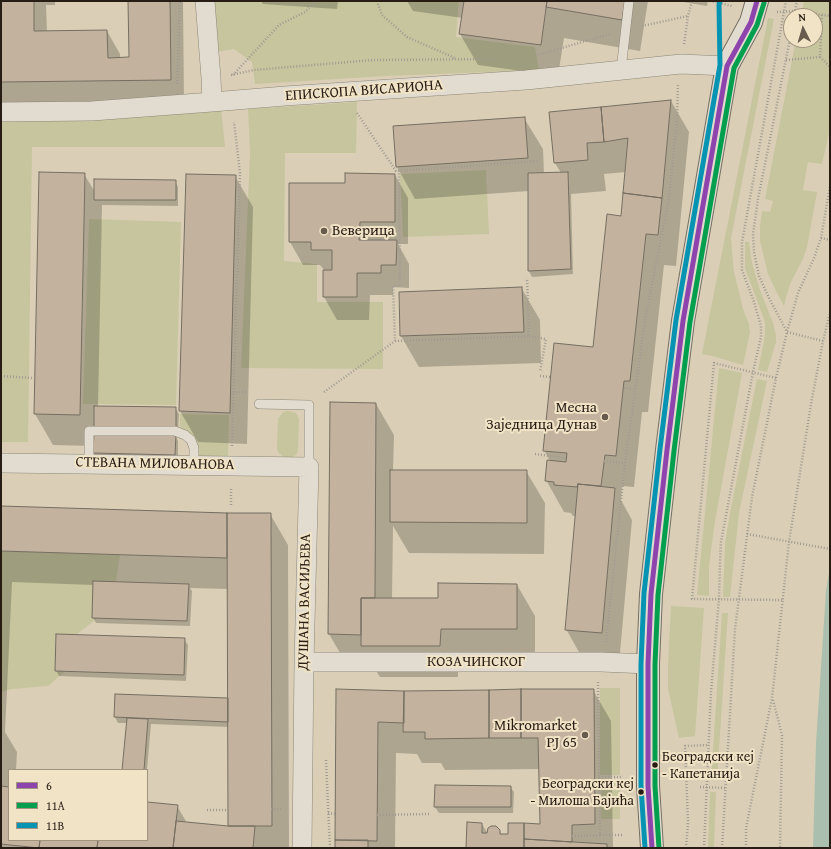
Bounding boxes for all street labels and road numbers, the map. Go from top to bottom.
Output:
street label: ЕПИСКОПА ВИСАРИОНА [285,77,443,105]
street label: СТЕВАНА МИЛОВАНОВА [75,454,235,474]
street label: ДУШАНА ВАСИЉЕВА [295,533,315,671]
street label: КОЗАЧИНСКОГ [427,653,525,671]

